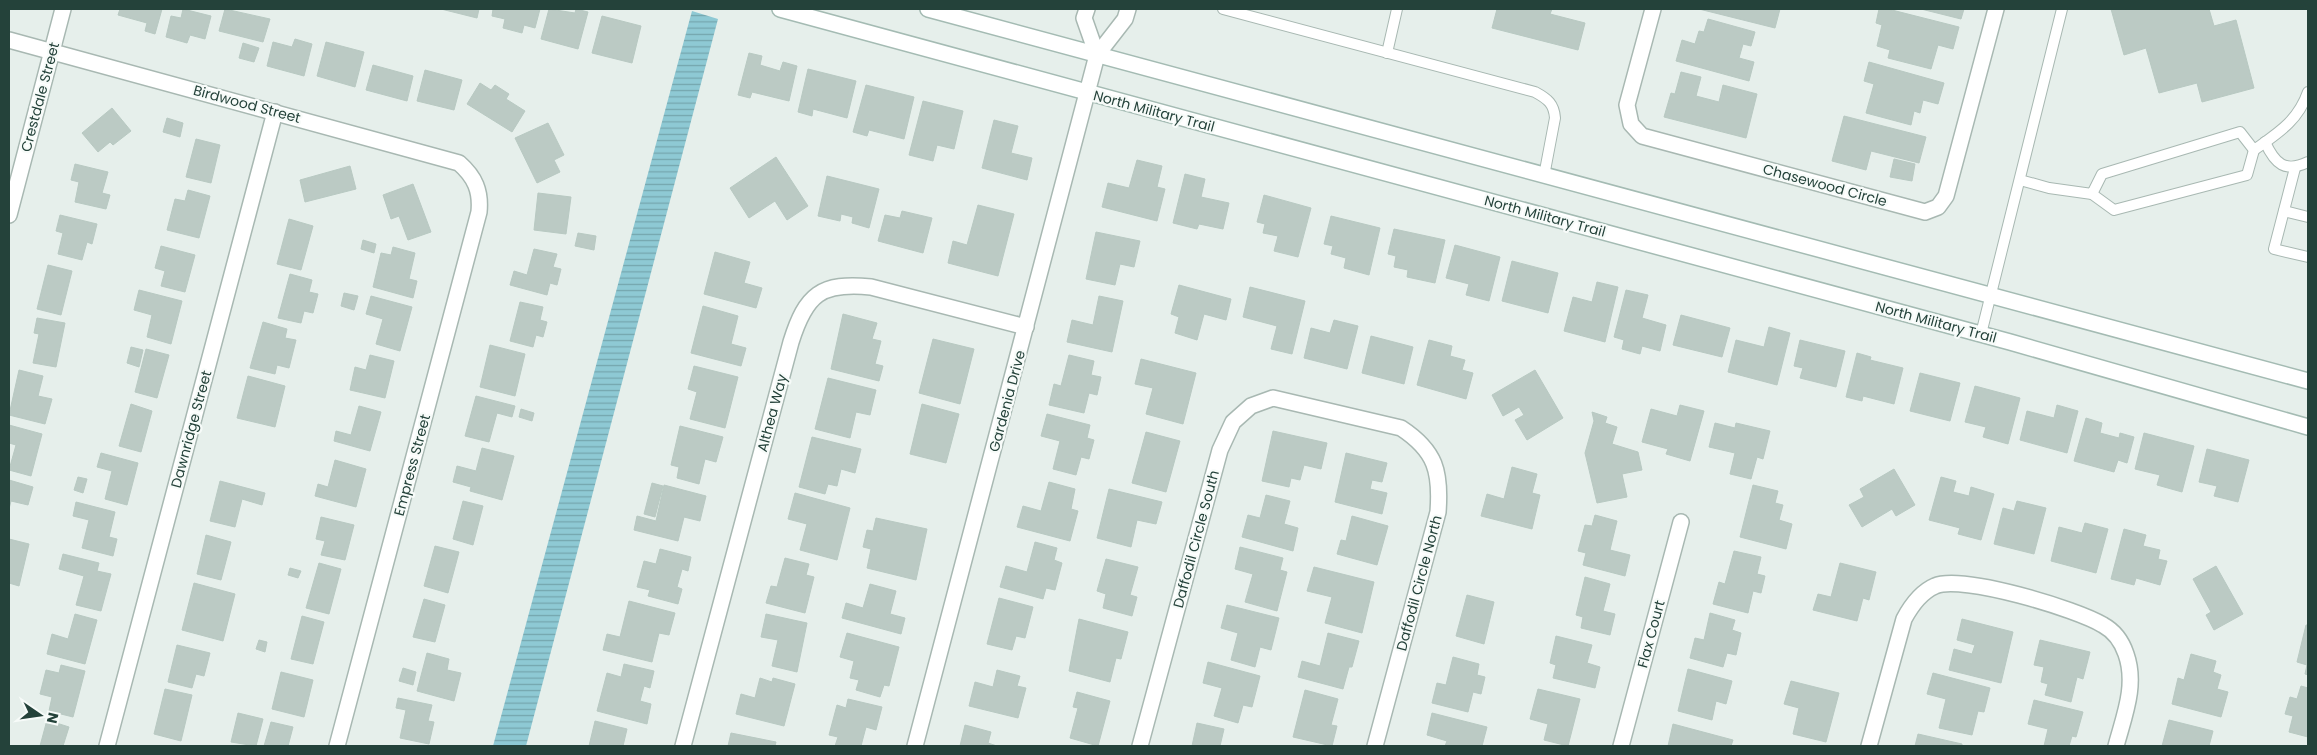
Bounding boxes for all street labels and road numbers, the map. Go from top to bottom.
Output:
street label: Crestdale Street [16,40,64,154]
street label: Birdwood Street [191,80,303,128]
street label: North Military Trail [1091,85,1217,137]
street label: Chasewood Circle [1761,159,1890,211]
street label: North Military Trail [1482,190,1608,242]
street label: North Military Trail [1873,296,1999,348]
street label: Gardenia Drive [984,348,1030,454]
street label: Dawnridge Street [166,368,216,490]
street label: Althea Way [752,372,792,454]
street label: Empress Street [389,412,435,518]
street label: Daffodil Circle South [1168,468,1224,610]
street label: Daffodil Circle North [1391,513,1447,653]
street label: Flax Court [1632,598,1670,670]

